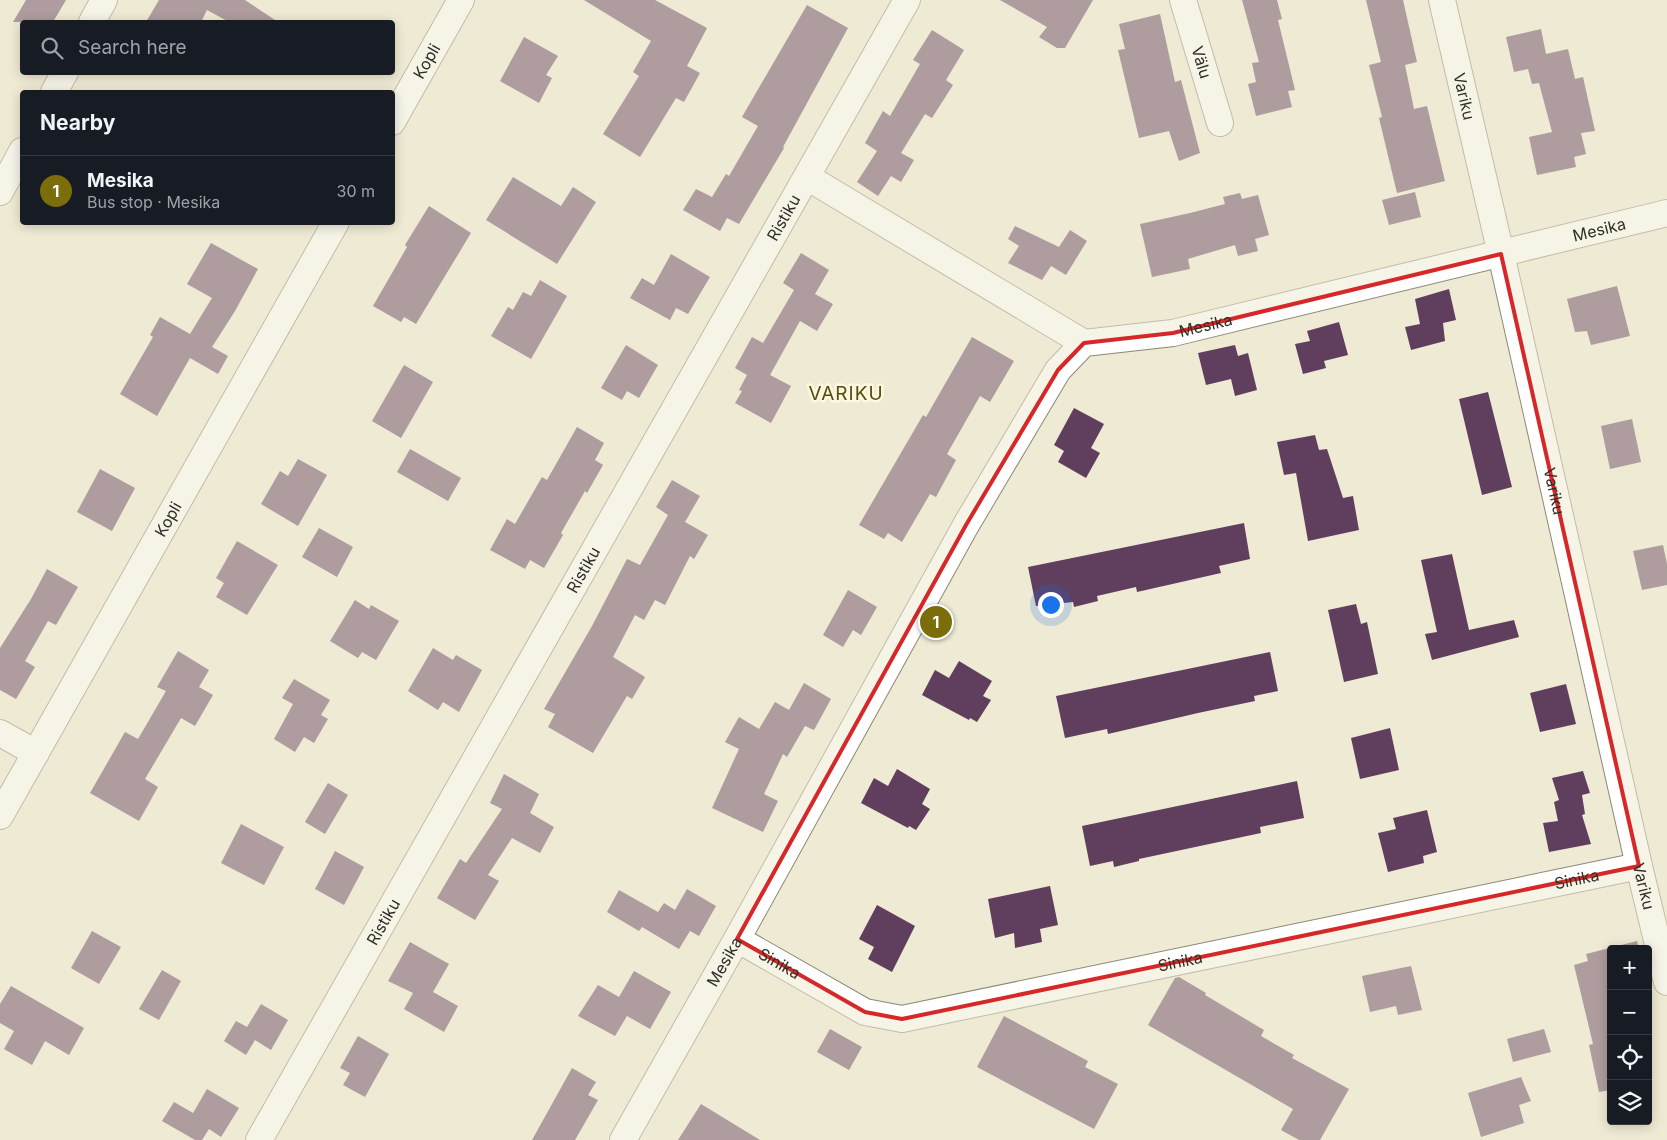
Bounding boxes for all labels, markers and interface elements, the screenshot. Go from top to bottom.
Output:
search box [20,20,395,75]
icon: search [38,34,66,62]
text: Search here [78,36,187,59]
street label: Kopli [409,40,444,82]
street label: Välu [1187,44,1216,81]
street label: Variku [1449,71,1480,122]
text: Nearby [40,110,115,135]
text: Mesika [87,169,154,192]
text: 1 [53,181,59,201]
text: 30 m [337,181,375,201]
street label: Ristiku [762,191,804,244]
text: Bus stop · Mesika [87,192,220,212]
street label: Mesika [1571,213,1628,246]
street label: Mesika [1177,309,1234,341]
district label: VARIKU [808,382,884,405]
street label: Variku [1540,466,1569,517]
street label: Kopli [150,498,186,540]
street label: Ristiku [562,543,604,596]
your location [1038,592,1064,618]
pin: 1 [920,603,952,641]
street label: Variku [1629,861,1659,912]
street label: Sinika [1552,865,1601,893]
street label: Ristiku [362,895,404,948]
street label: Mesika [702,933,746,990]
street label: Sinika [755,943,804,983]
map controls [1607,945,1652,1125]
button: + [1607,945,1652,990]
street label: Sinika [1156,947,1204,976]
button: − [1607,990,1652,1035]
button: locate [1607,1035,1652,1080]
button: layers [1607,1080,1652,1125]

